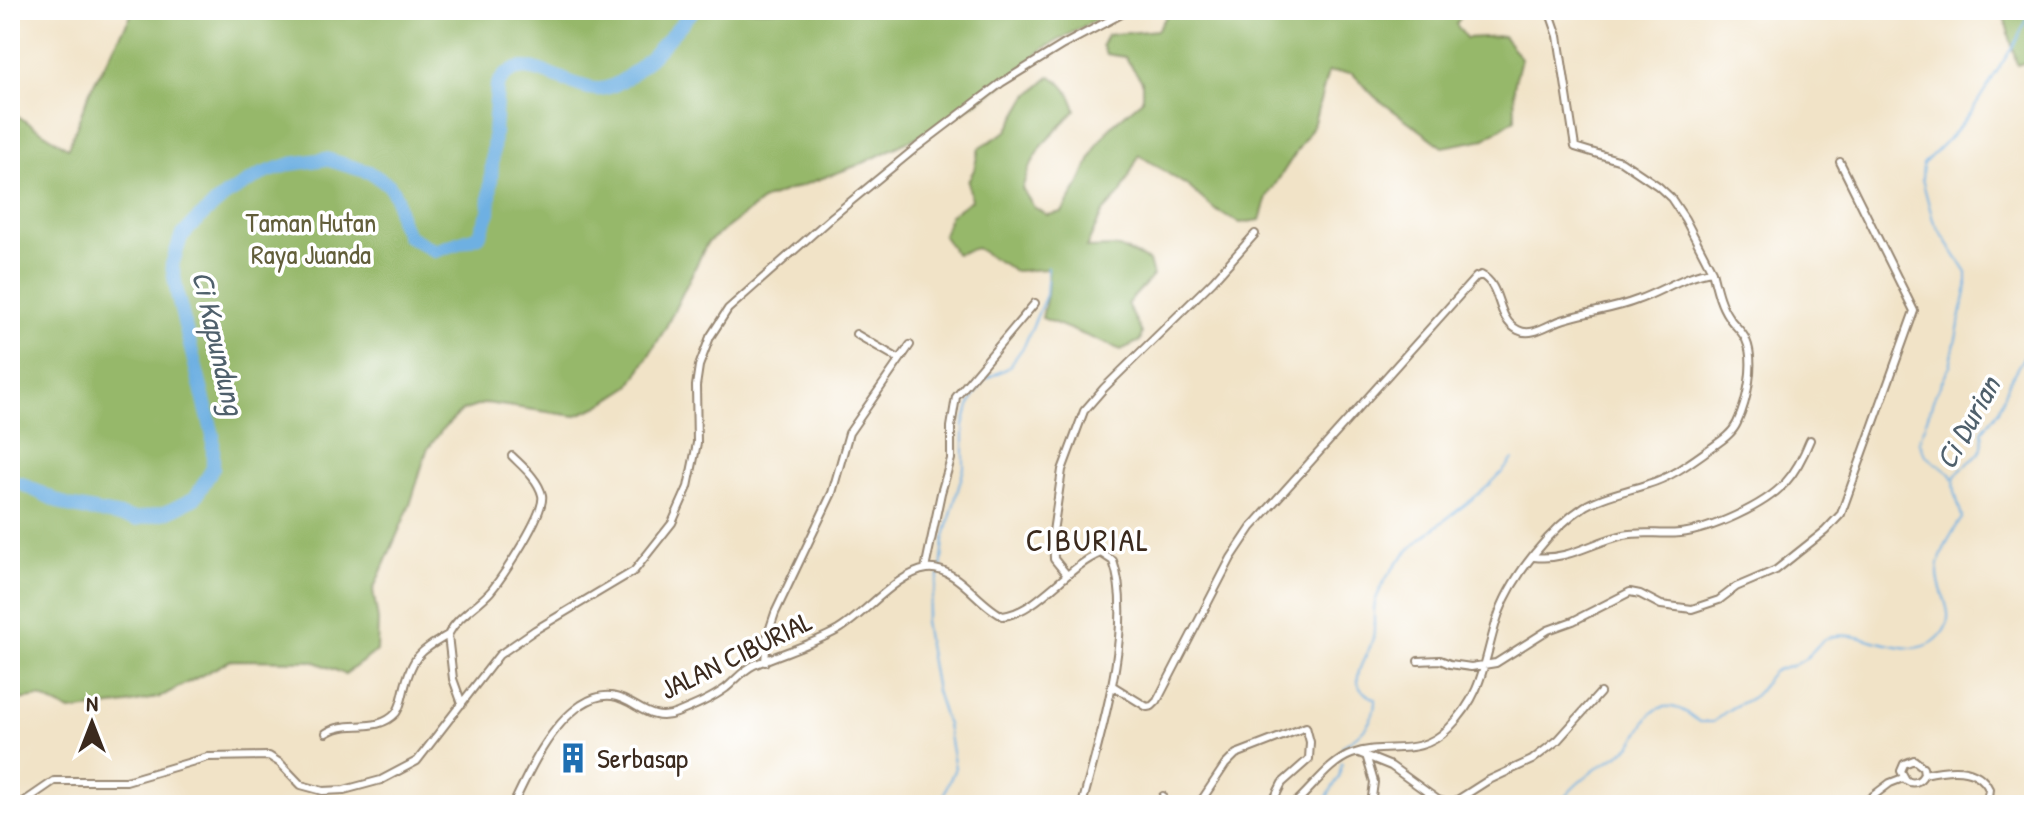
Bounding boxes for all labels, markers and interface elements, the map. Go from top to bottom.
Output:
park label: Taman Hutan Raya Juanda [246,203,376,273]
water label: Ci Kapundung [182,267,255,420]
water label: Ci Durian [1925,367,2010,476]
district label: CIBURIAL [1026,518,1150,561]
street label: JALAN CIBURIAL [654,602,818,708]
north arrow [52,683,132,763]
text: N [86,688,98,718]
place label: Serbasap [597,739,688,777]
building icon: Serbasap [556,741,590,775]

